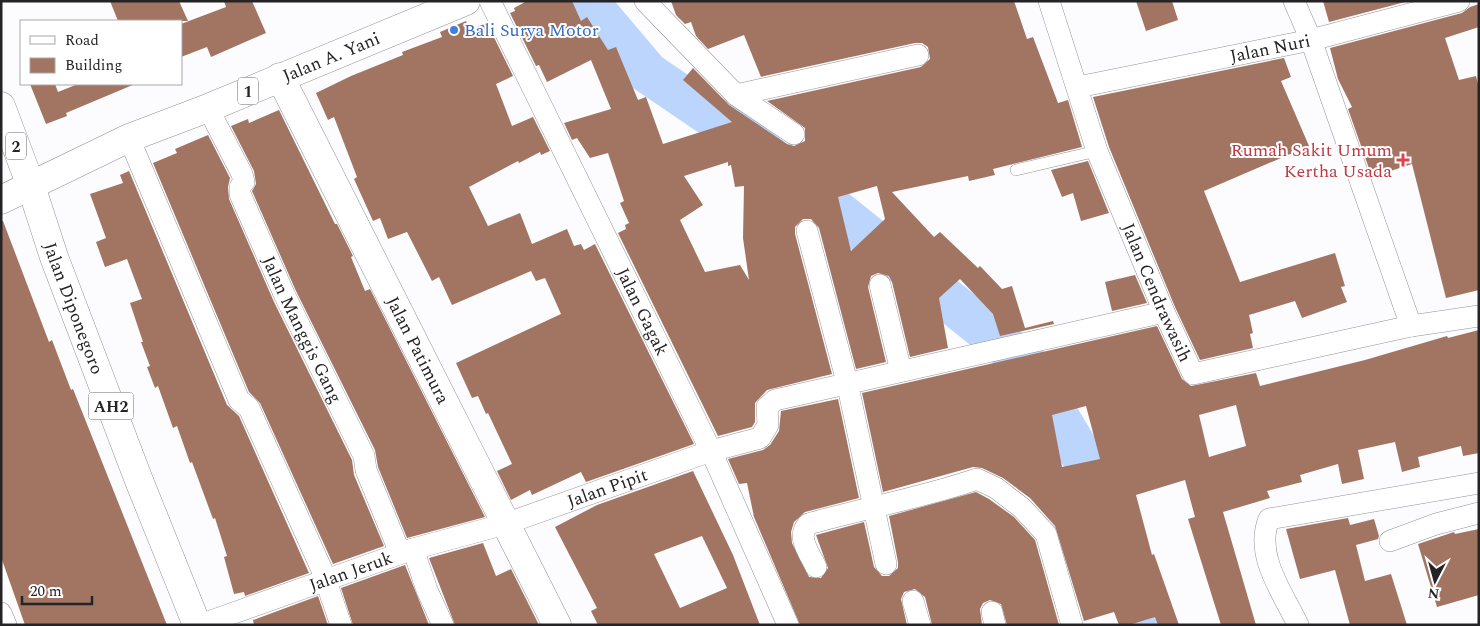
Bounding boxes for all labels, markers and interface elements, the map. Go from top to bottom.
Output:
place label: Bali Surya Motor [464,17,599,44]
legend [20,20,182,85]
marker: Bali Surya Motor [448,24,460,36]
street label: Jalan A. Yani [278,25,384,90]
street label: Jalan Nuri [1228,27,1313,70]
text: Road [65,29,99,52]
text: Building [65,54,122,77]
road number: 1 [238,78,258,104]
road number: 2 [6,132,26,160]
place label: Rumah Sakit Umum Kertha Usada [1231,137,1392,185]
marker: Rumah Sakit Umum Kertha Usada [1396,153,1410,167]
street label: Jalan Cendrawasih [1114,219,1199,367]
street label: Jalan Diponegoro [36,239,110,378]
street label: Jalan Manggis Gang [255,252,349,408]
street label: Jalan Gagak [609,263,675,360]
street label: Jalan Patimura [379,292,456,409]
road number: AH2 [88,392,134,420]
street label: Jalan Pipit [564,462,651,515]
street label: Jalan Jeruk [305,544,396,599]
north arrow [1410,556,1460,606]
scale bar [22,574,92,606]
text: 20 m [30,580,62,603]
text: N [1427,582,1440,604]

